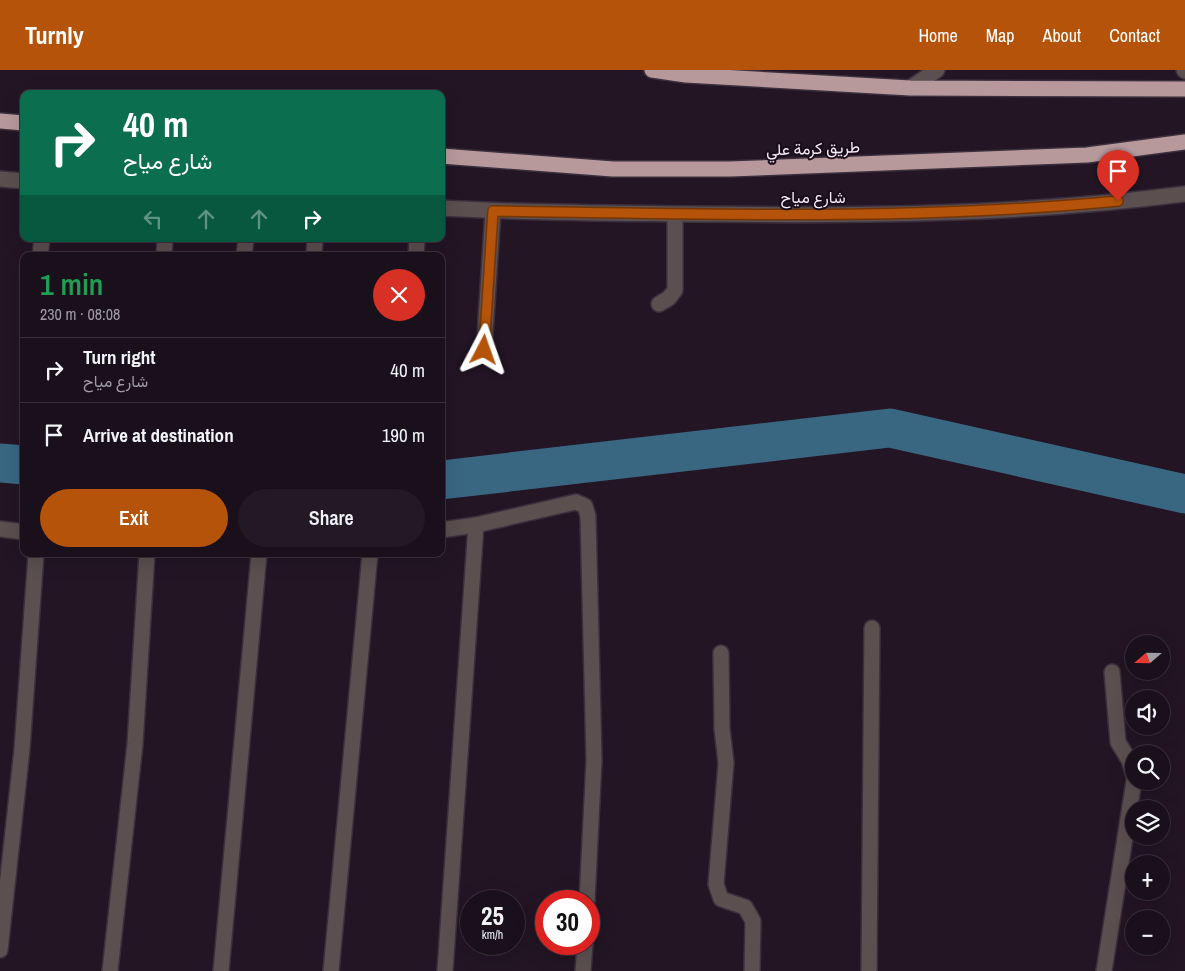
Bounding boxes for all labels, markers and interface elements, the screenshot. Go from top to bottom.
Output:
text: Turnly [25,19,84,51]
text: Home [918,23,958,48]
text: Map [986,23,1015,48]
text: About [1043,23,1081,48]
text: Contact [1109,23,1160,48]
text: 40 m [123,101,188,148]
icon: right [40,110,105,175]
street label: طريق كرمة علي [766,135,860,164]
text: شارع مياح [123,146,212,176]
pin [1097,150,1139,201]
icon: arrive [1104,157,1132,185]
street label: شارع مياح [780,186,846,209]
icon: left [139,205,167,233]
icon: ahead [192,205,220,233]
icon: ahead [245,205,273,233]
icon: right [298,205,326,233]
text: 1 min [40,264,103,304]
button: close [373,269,425,321]
text: 230 m · 08:08 [40,303,120,325]
position arrow [457,323,509,375]
text: Turn right [83,344,155,370]
icon: right [40,356,68,384]
text: 40 m [390,357,425,383]
text: شارع مياح [83,370,148,392]
icon: arrive [40,421,68,449]
text: Arrive at destination [83,422,234,448]
text: 190 m [382,422,425,448]
button: Exit [40,489,228,547]
button: Share [238,489,425,547]
north arrow [1125,635,1170,680]
map controls [1125,635,1170,955]
button: sound [1125,690,1170,735]
button: search [1125,745,1170,790]
button: layers [1125,800,1170,845]
button: + [1125,855,1170,900]
speed limit sign: 30 [535,890,600,955]
text: 25 [481,899,504,933]
button: − [1125,910,1170,955]
text: km/h [482,927,503,943]

